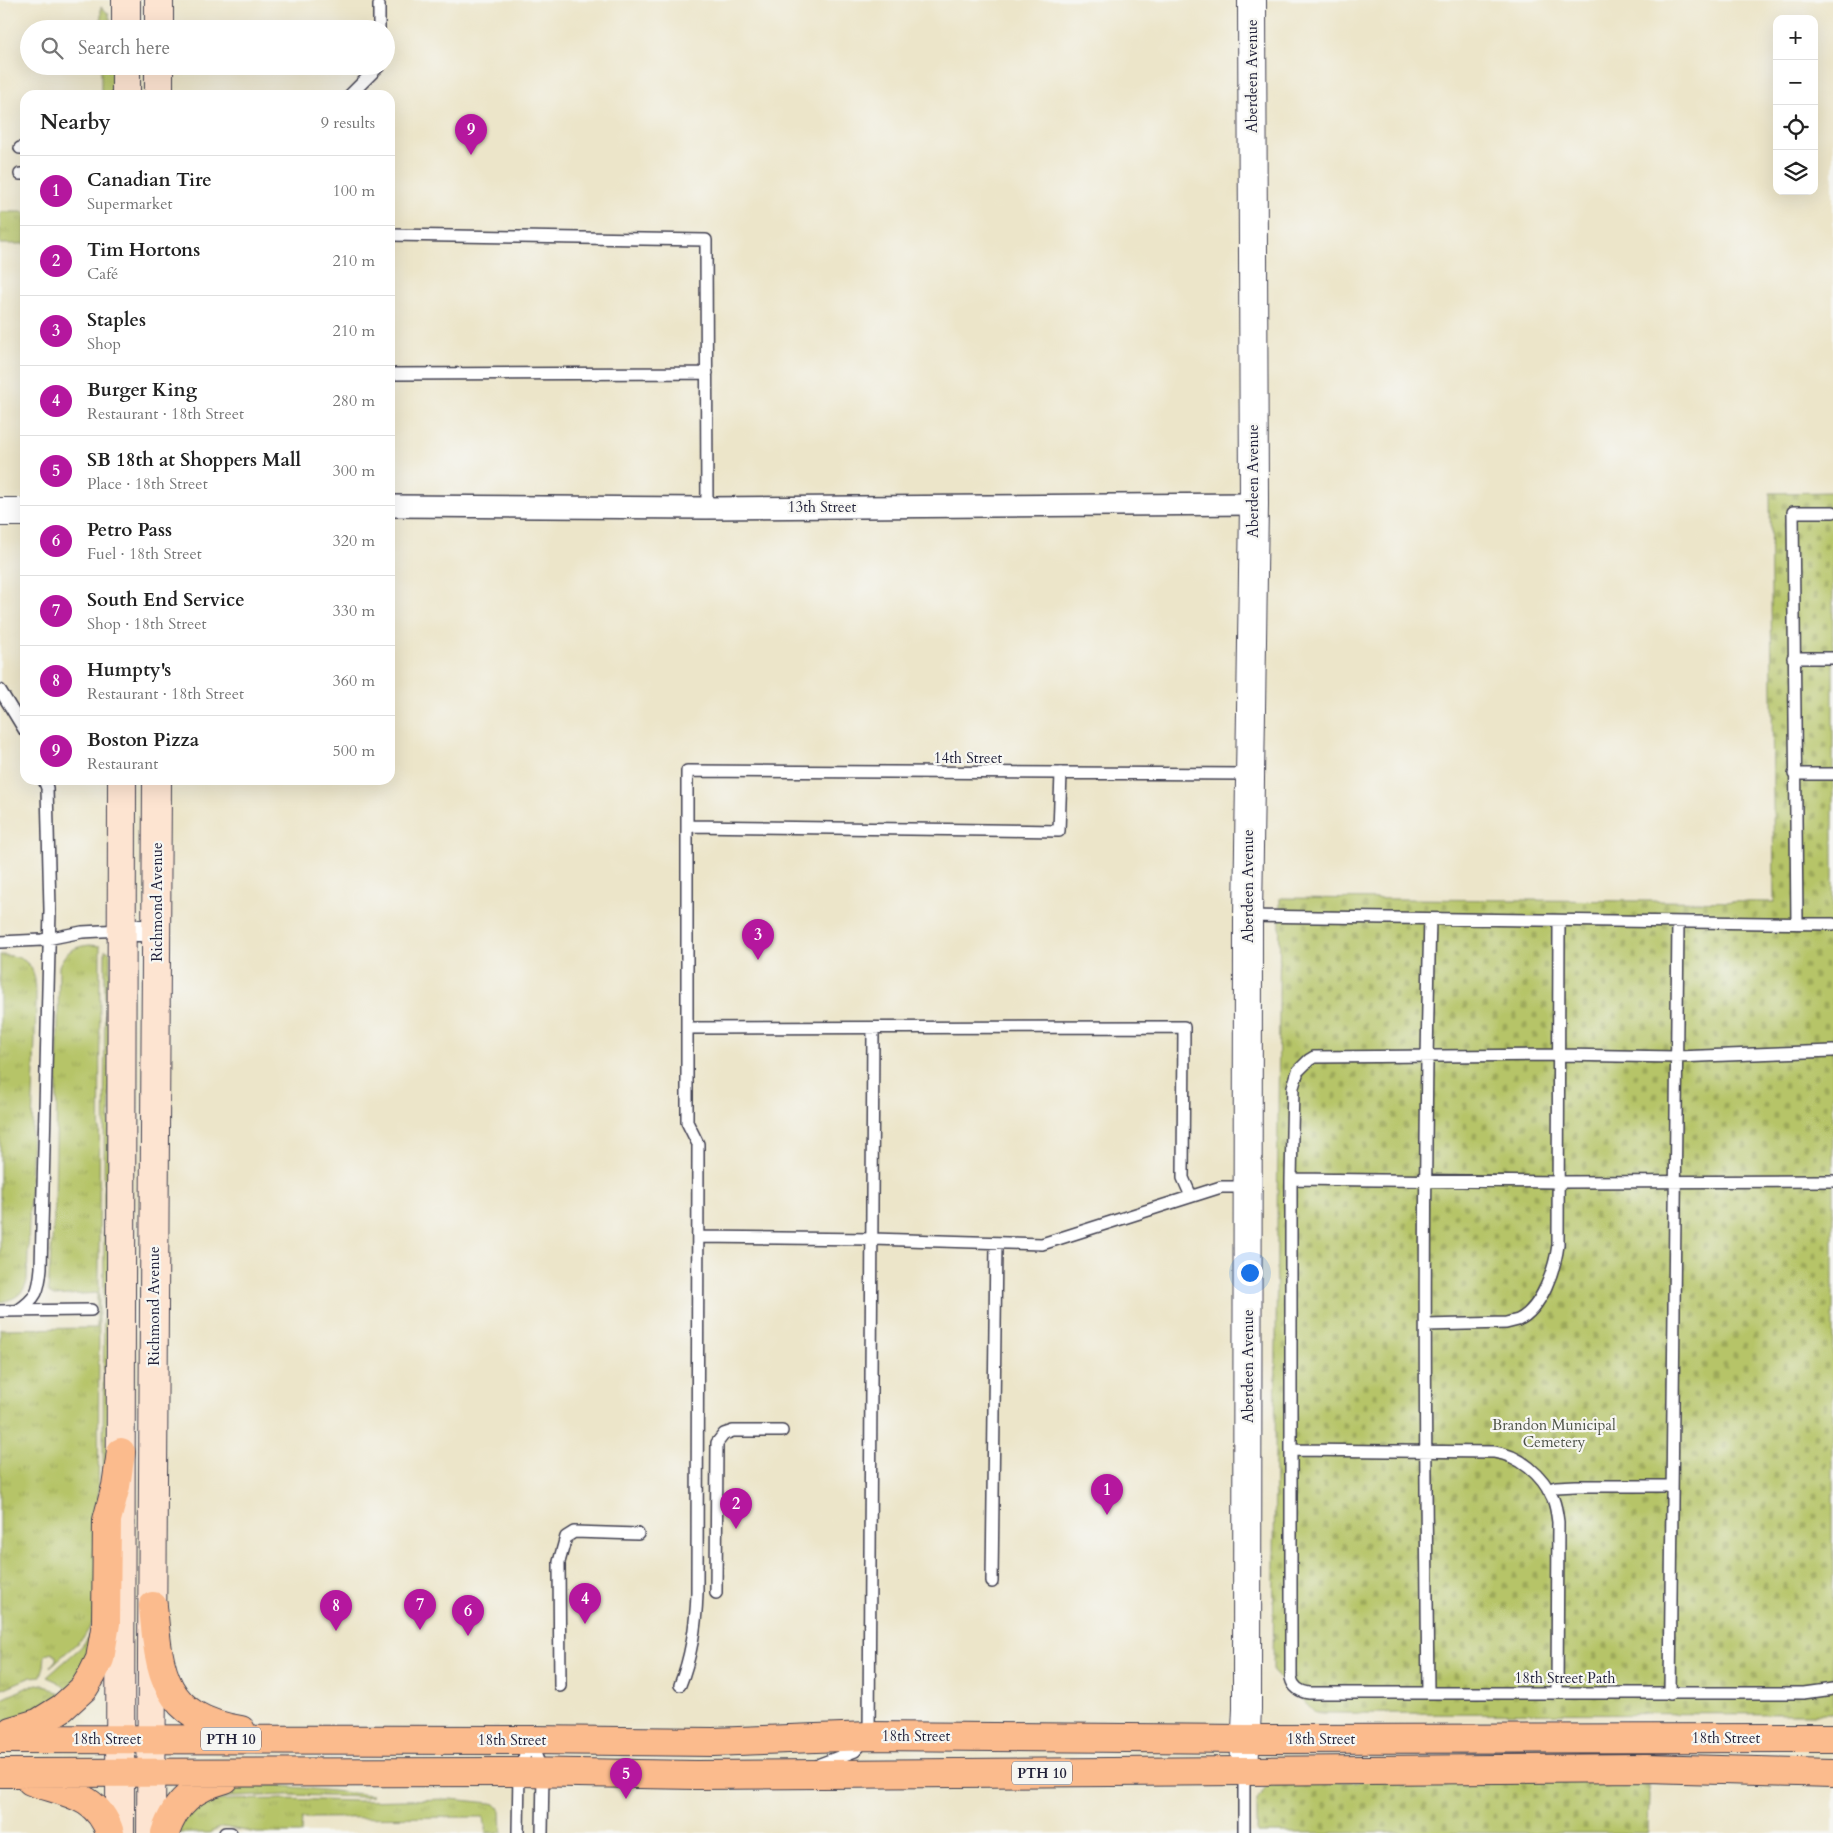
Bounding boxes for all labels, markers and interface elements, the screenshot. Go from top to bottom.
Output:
map controls [1773,15,1818,195]
button: + [1773,15,1818,60]
street label: Aberdeen Avenue [1242,19,1262,133]
search box [20,20,395,75]
icon: search [38,34,66,62]
text: Search here [78,35,170,61]
button: − [1773,60,1818,105]
button: locate [1773,105,1818,150]
text: Nearby [40,108,111,137]
text: 9 results [321,112,375,134]
pin: 9 [455,114,487,155]
button: layers [1773,150,1818,195]
text: Canadian Tire [87,167,212,193]
text: 1 [52,180,60,202]
text: 100 m [333,180,375,202]
text: Supermarket [87,193,173,215]
text: Tim Hortons [87,237,200,263]
text: 2 [52,250,60,272]
text: 210 m [333,250,375,272]
text: Café [87,263,118,285]
text: Staples [87,307,146,333]
text: 3 [52,320,60,342]
text: 210 m [333,320,375,342]
text: Shop [87,333,121,355]
text: Burger King [87,377,197,403]
text: 4 [52,390,60,412]
text: 280 m [333,390,375,412]
text: Restaurant · 18th Street [87,403,244,425]
street label: Aberdeen Avenue [1243,424,1263,538]
text: SB 18th at Shoppers Mall [87,447,301,473]
text: 5 [52,460,60,482]
text: 300 m [333,460,375,482]
text: Place · 18th Street [87,473,208,495]
street label: 13th Street [788,497,856,517]
text: Petro Pass [87,517,172,543]
text: 6 [52,530,60,552]
text: 320 m [333,530,375,552]
text: Fuel · 18th Street [87,543,202,565]
text: South End Service [87,587,245,613]
text: 7 [52,600,60,622]
text: 330 m [333,600,375,622]
text: Shop · 18th Street [87,613,207,635]
text: Humpty's [87,657,171,683]
text: 8 [52,670,60,692]
text: 360 m [333,670,375,692]
text: Restaurant · 18th Street [87,683,244,705]
text: Boston Pizza [87,727,199,753]
text: 9 [52,740,60,762]
text: 500 m [333,740,375,762]
street label: 14th Street [934,748,1002,768]
text: Restaurant [87,753,158,775]
street label: Aberdeen Avenue [1238,829,1258,943]
street label: Richmond Avenue [147,842,167,962]
pin: 3 [742,919,774,960]
street label: Richmond Avenue [144,1246,164,1366]
your location [1237,1260,1263,1286]
street label: Aberdeen Avenue [1238,1309,1258,1423]
park label: Brandon Municipal Cemetery [1492,1415,1616,1452]
pin: 1 [1091,1474,1123,1515]
pin: 2 [720,1488,752,1529]
pin: 4 [569,1583,601,1624]
pin: 7 [404,1589,436,1630]
pin: 8 [320,1590,352,1631]
pin: 6 [452,1595,484,1636]
street label: 18th Street Path [1515,1668,1616,1688]
street label: 18th Street [882,1726,950,1746]
road number: PTH 10 [201,1728,261,1750]
street label: 18th Street [1692,1728,1760,1748]
street label: 18th Street [73,1729,141,1749]
street label: 18th Street [1287,1729,1355,1749]
street label: 18th Street [478,1730,546,1750]
pin: 5 [610,1758,642,1799]
road number: PTH 10 [1012,1762,1072,1785]

